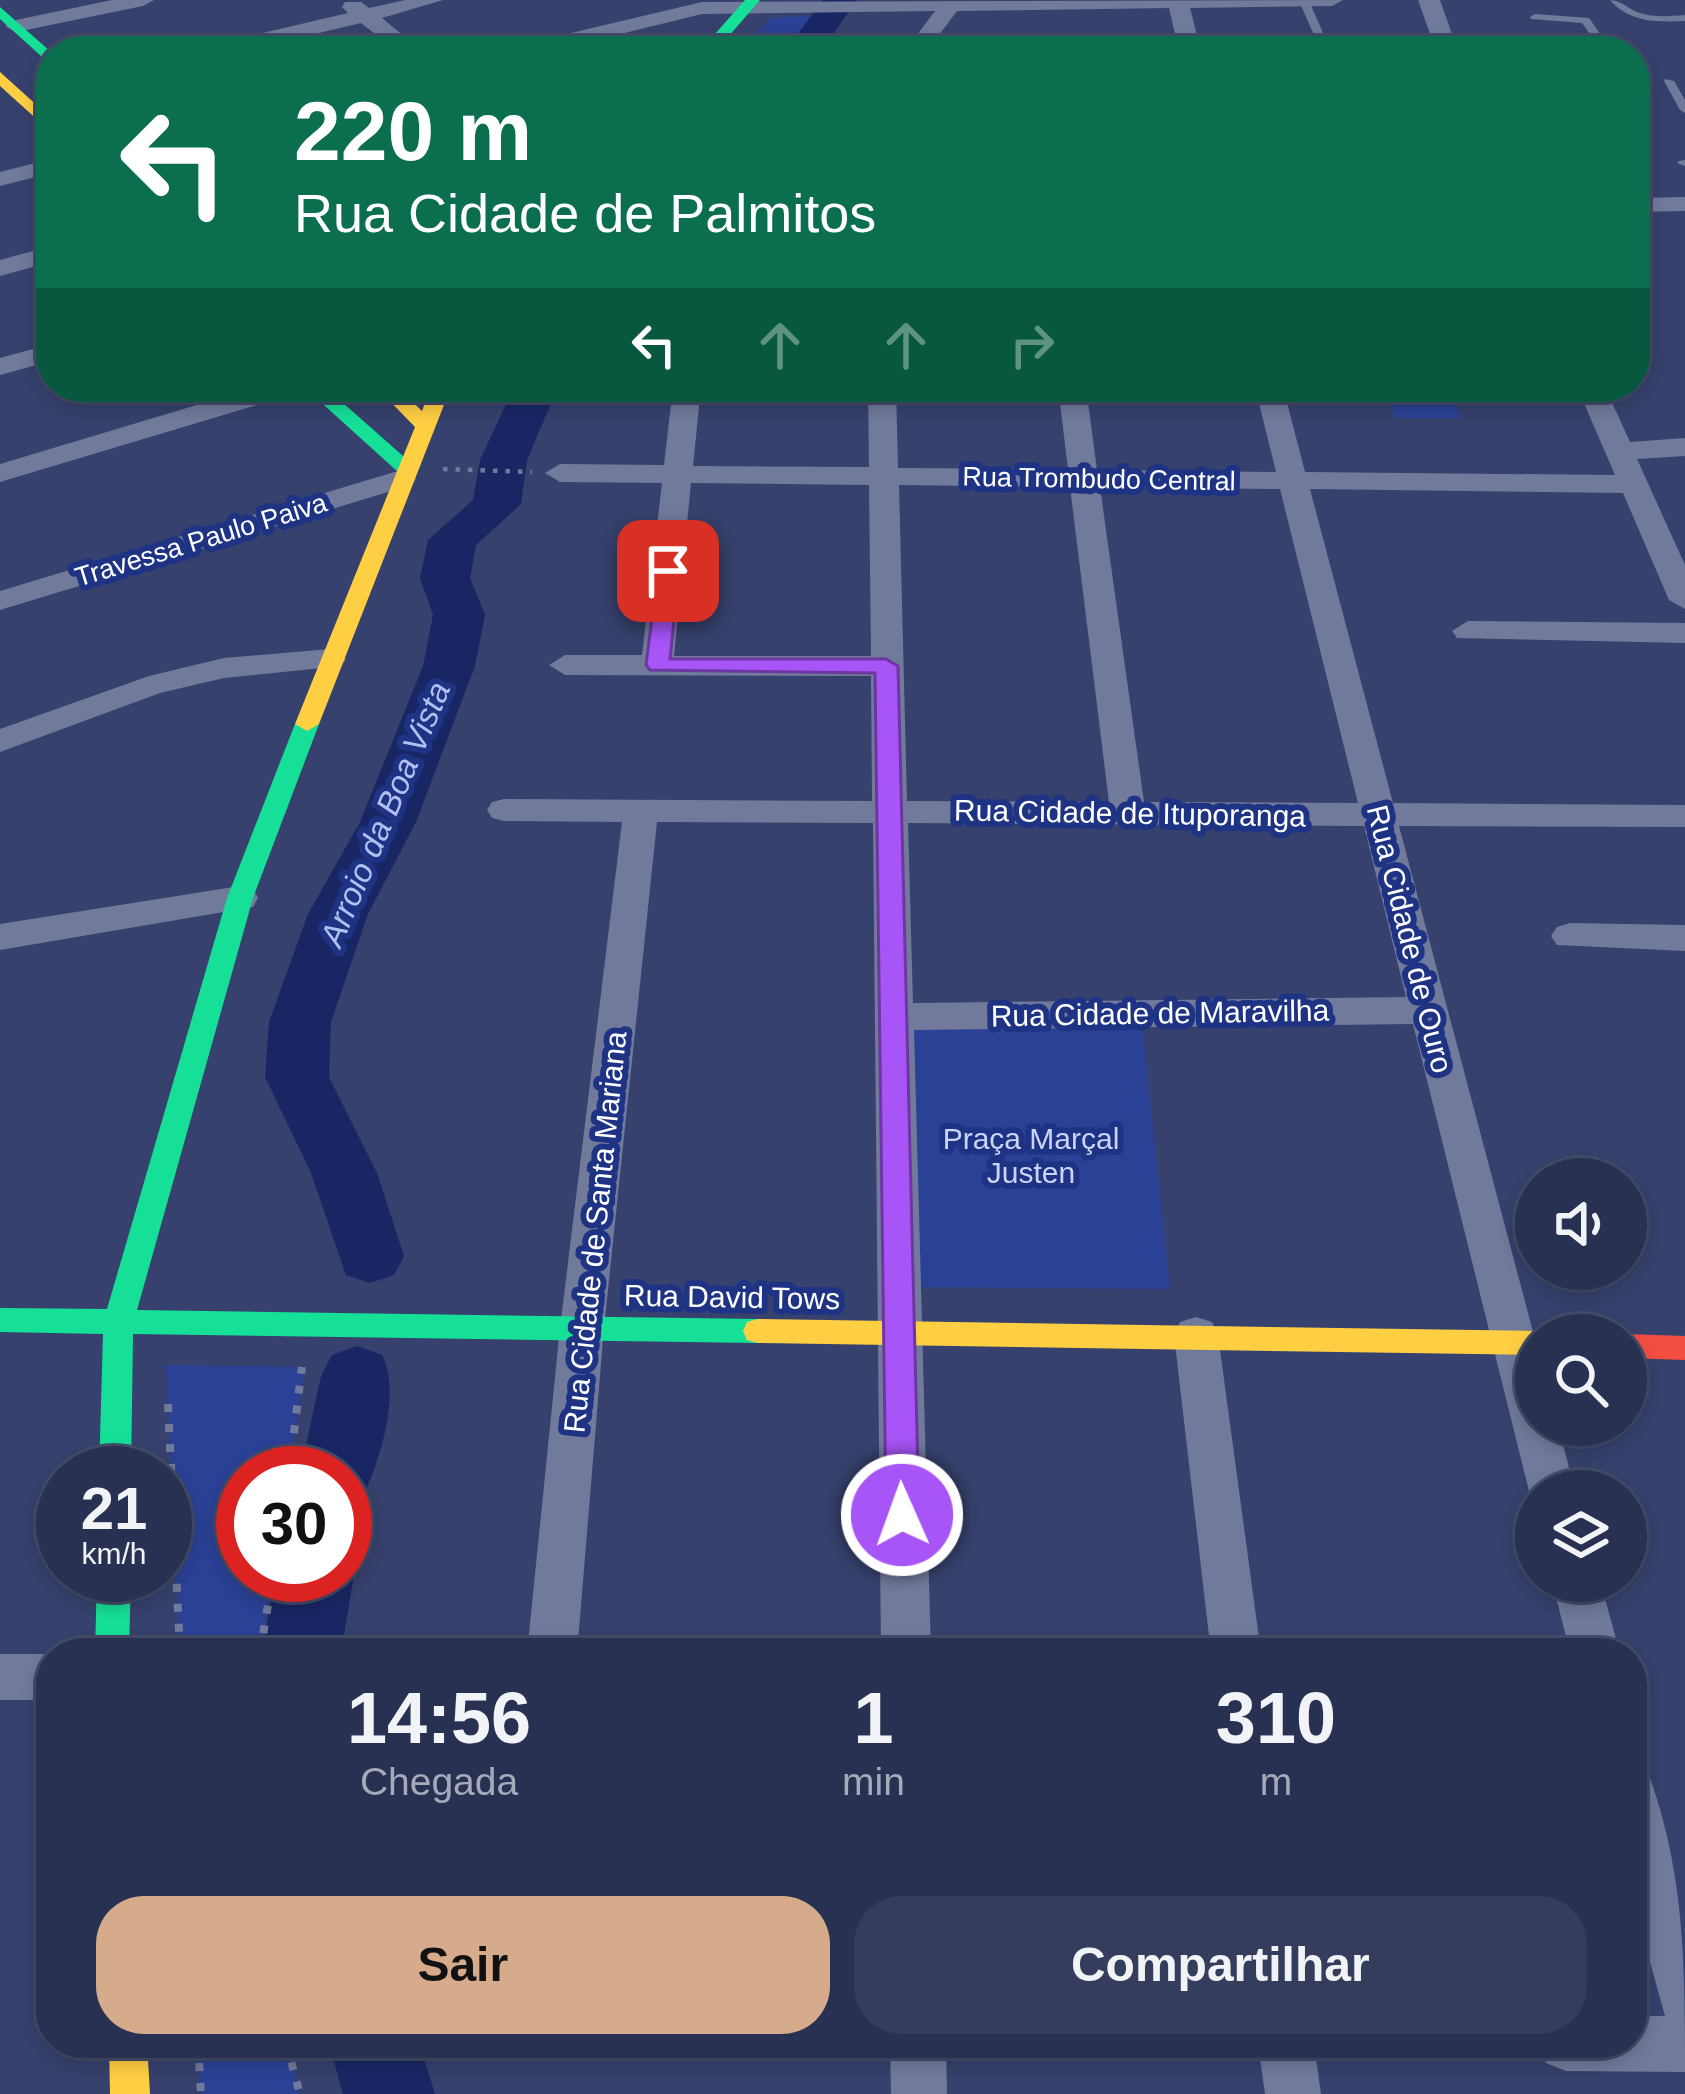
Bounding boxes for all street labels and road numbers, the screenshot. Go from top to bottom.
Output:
street label: Rua Trombudo Central [962,462,1236,496]
street label: Travessa Paulo Paiva [72,487,331,593]
street label: Rua Cidade de Ituporanga [954,793,1307,833]
street label: Rua Cidade de Ouro [1361,802,1459,1076]
street label: Rua Cidade de Maravilha [990,994,1330,1032]
street label: Rua Cidade de Santa Mariana [557,1029,633,1434]
street label: Rua David Tows [624,1279,840,1315]

